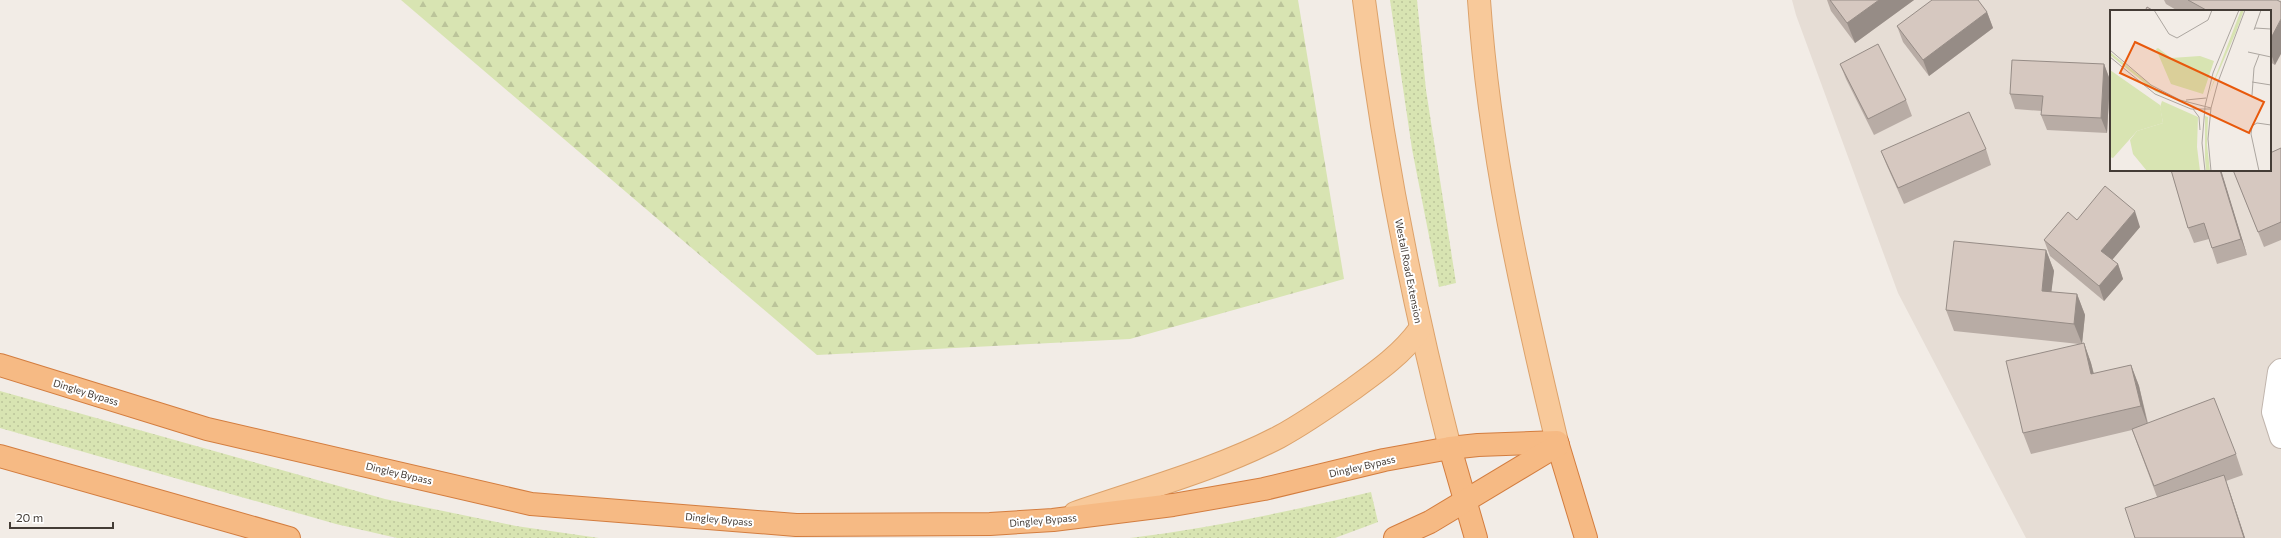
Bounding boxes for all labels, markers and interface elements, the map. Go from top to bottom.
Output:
inset map [2110,10,2271,171]
street label: Westall Road Extension [1393,218,1425,324]
street label: Dingley Bypass [52,376,121,408]
street label: Dingley Bypass [1328,452,1397,479]
street label: Dingley Bypass [365,460,434,487]
scale bar [10,504,113,530]
text: 20 m [16,510,43,524]
street label: Dingley Bypass [685,510,754,528]
street label: Dingley Bypass [1009,511,1078,529]

